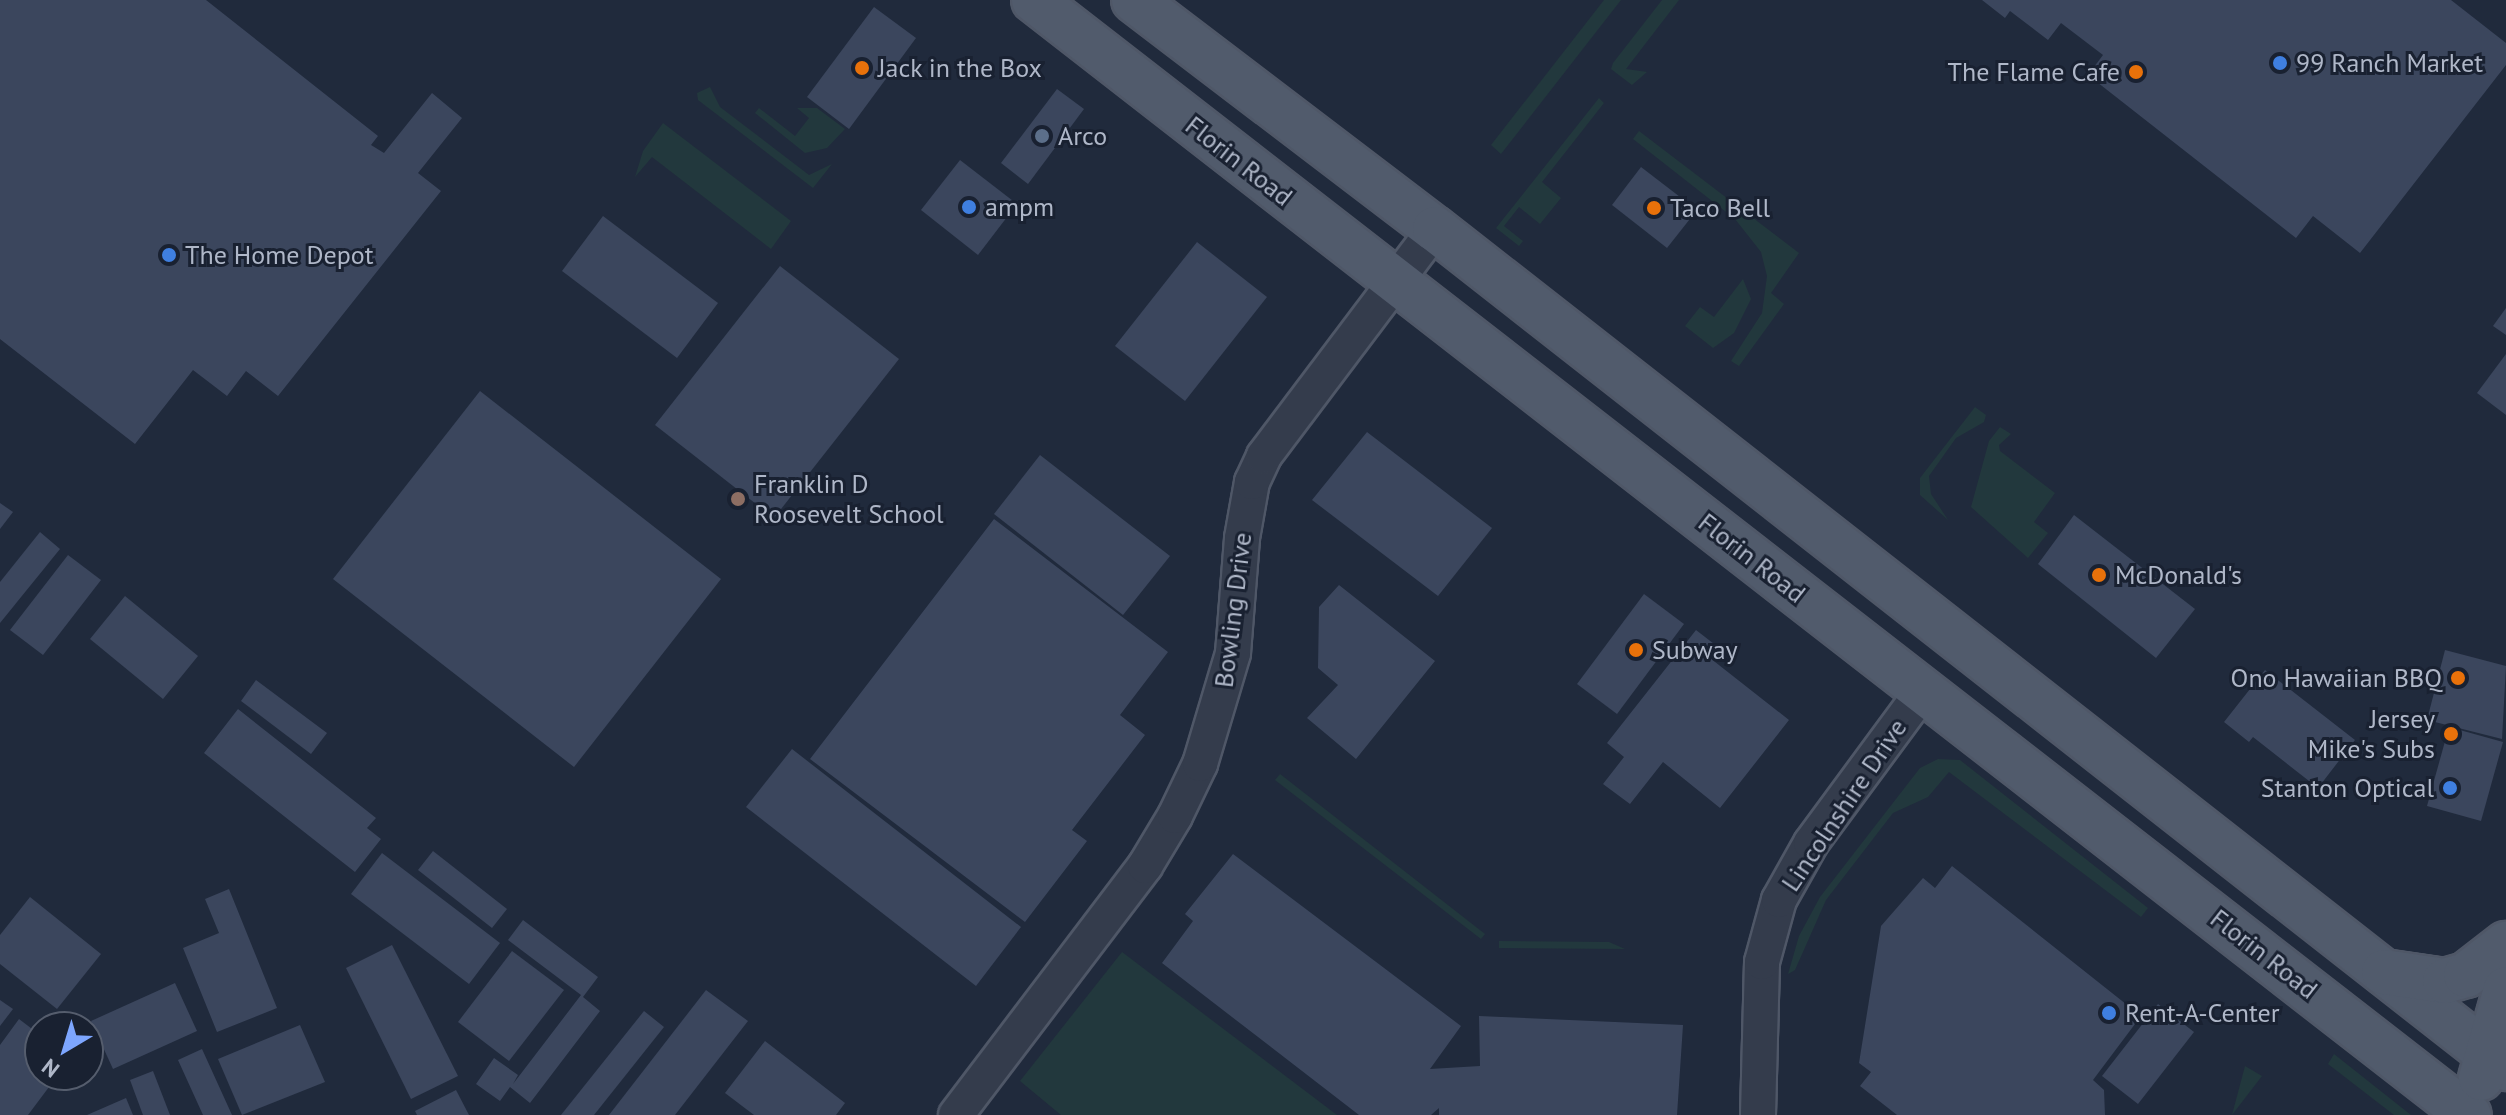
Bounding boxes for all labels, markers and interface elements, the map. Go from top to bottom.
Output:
place label: 99 Ranch Market [2296,47,2483,79]
place label: Jack in the Box [878,52,1043,84]
marker: 99 Ranch Market [2271,54,2289,72]
place label: The Flame Cafe [1947,56,2120,88]
marker: Jack in the Box [853,59,871,77]
marker: The Flame Cafe [2127,63,2145,81]
street label: Florin Road [1179,110,1299,212]
place label: Arco [1058,120,1107,152]
marker: Arco [1033,127,1051,145]
place label: ampm [985,191,1054,223]
place label: Taco Bell [1670,192,1770,224]
marker: ampm [960,198,978,216]
marker: Taco Bell [1645,199,1663,217]
place label: The Home Depot [185,239,373,271]
marker: The Home Depot [160,246,178,264]
place label: Franklin D Roosevelt School [754,468,944,530]
marker: Franklin D Roosevelt School [729,490,747,508]
street label: Florin Road [1692,507,1812,609]
street label: Bowling Drive [1208,531,1258,689]
place label: McDonald's [2115,559,2242,591]
marker: McDonald's [2090,566,2108,584]
place label: Subway [1652,634,1738,666]
marker: Subway [1627,641,1645,659]
place label: Ono Hawaiian BBQ [2231,662,2442,694]
marker: Ono Hawaiian BBQ [2449,669,2467,687]
place label: Jersey Mike's Subs [2308,703,2435,764]
street label: Lincolnshire Drive [1775,713,1913,897]
marker: Jersey Mike's Subs [2442,725,2460,743]
place label: Stanton Optical [2261,772,2434,804]
marker: Stanton Optical [2441,779,2459,797]
street label: Florin Road [2204,903,2324,1005]
place label: Rent-A-Center [2125,997,2279,1029]
marker: Rent-A-Center [2100,1004,2118,1022]
north arrow [24,1011,104,1091]
text: N [36,1053,65,1084]

